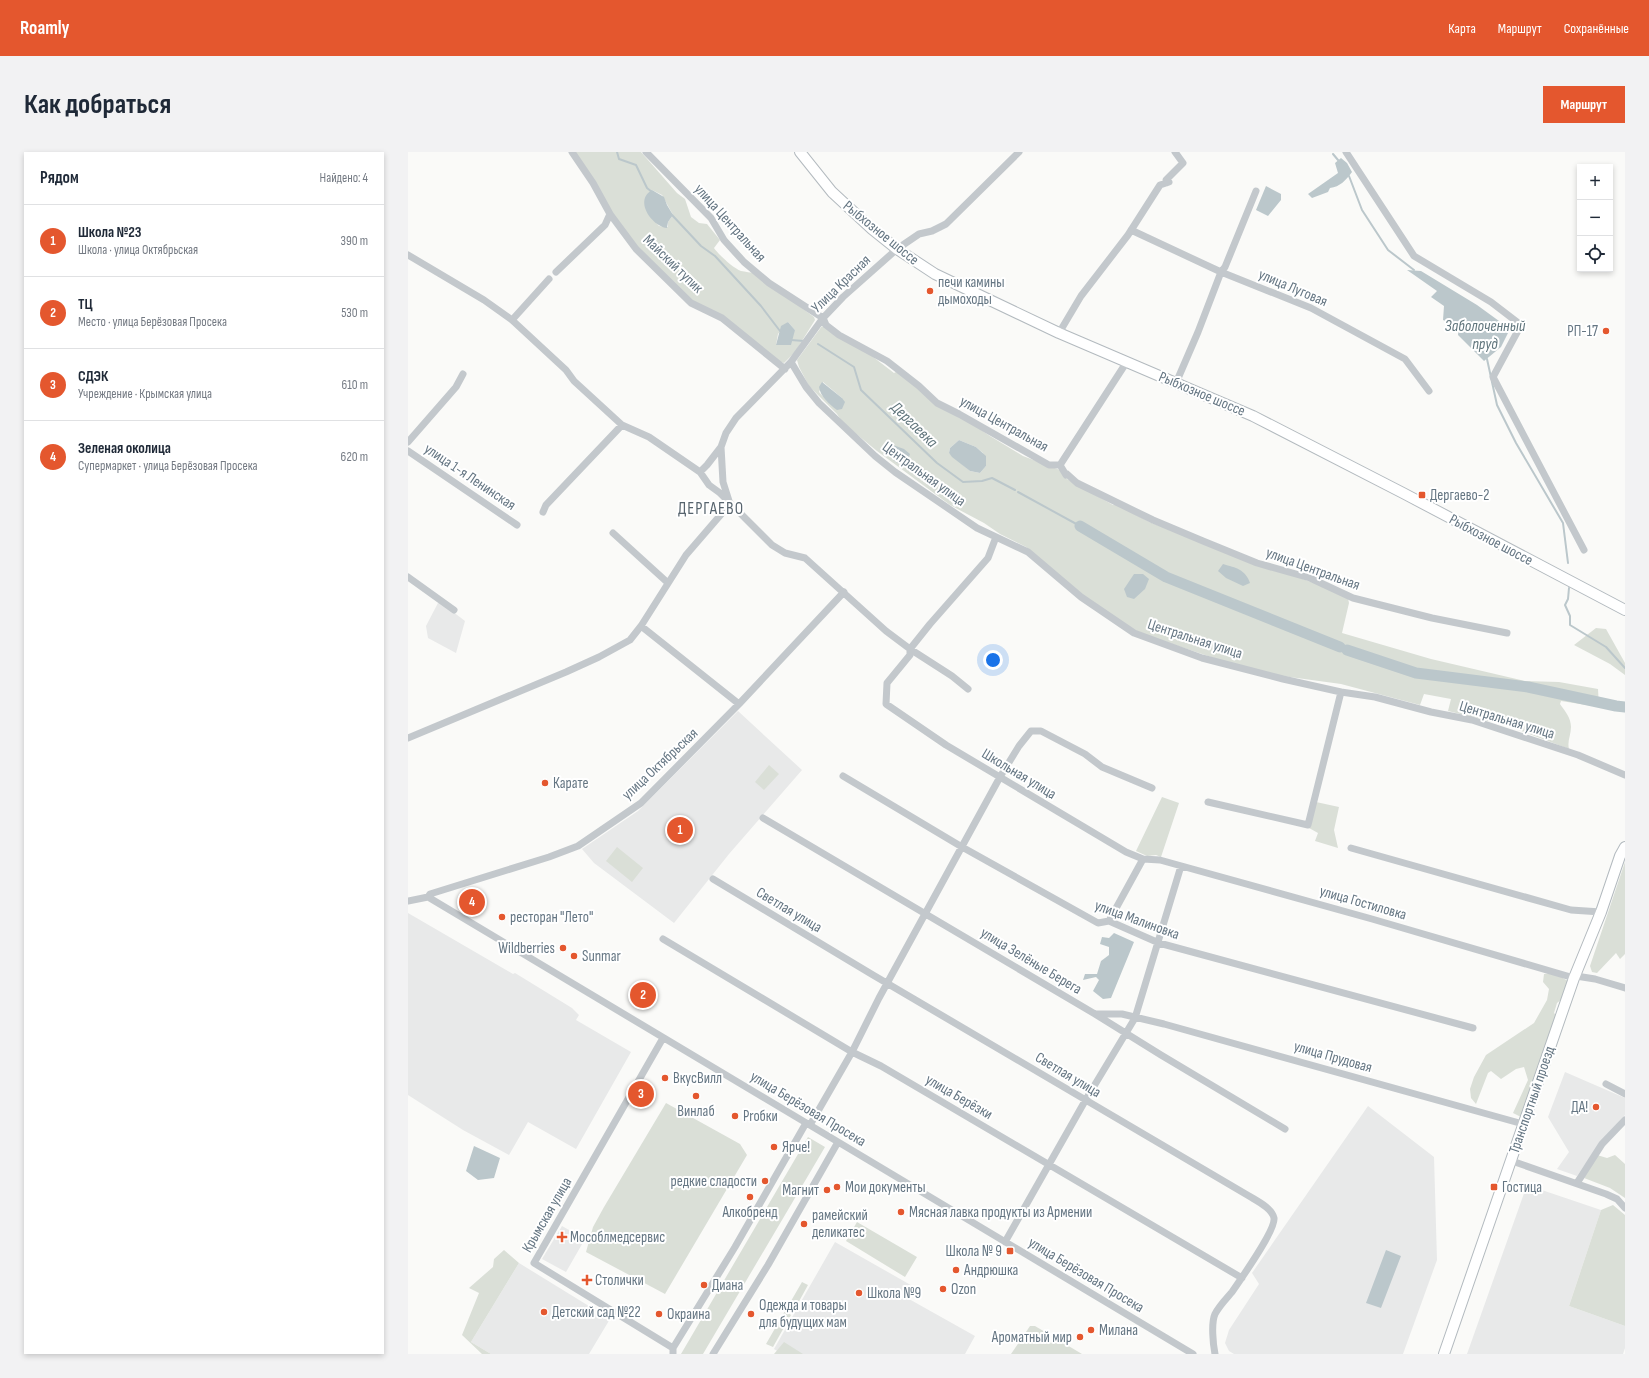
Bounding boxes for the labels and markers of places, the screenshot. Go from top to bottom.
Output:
place label: печи камины дымоходы [938,273,1004,309]
marker: печи камины дымоходы [925,286,935,296]
place label: РП-17 [1567,322,1598,341]
marker: РП-17 [1601,326,1611,336]
place label: Дергаево-2 [1430,486,1489,505]
marker: Дергаево-2 [1417,490,1427,500]
place label: Карате [553,774,588,793]
marker: Карате [540,778,550,788]
pin: 1 [667,815,693,845]
pin: 4 [459,887,485,917]
place label: ресторан "Лето" [510,908,593,927]
marker: ресторан "Лето" [497,912,507,922]
place label: Wildberries [498,939,555,958]
marker: Wildberries [558,943,568,953]
place label: Sunmar [582,947,622,966]
marker: Sunmar [569,951,579,961]
pin: 2 [630,980,656,1010]
place label: ВкусВилл [673,1069,722,1088]
marker: ВкусВилл [660,1073,670,1083]
pin: 3 [628,1079,654,1109]
marker: Винлаб [691,1091,701,1101]
place label: ДА! [1571,1098,1588,1117]
place label: Винлаб [677,1102,715,1121]
marker: ДА! [1591,1102,1601,1112]
place label: Proбки [743,1107,778,1126]
marker: Proбки [730,1111,740,1121]
place label: Ярче! [782,1138,810,1157]
marker: Ярче! [769,1142,779,1152]
place label: редкие сладости [671,1172,757,1191]
marker: редкие сладости [760,1176,770,1186]
place label: Мои документы [845,1178,926,1197]
place label: Гостица [1502,1178,1542,1197]
place label: Магнит [782,1181,819,1200]
marker: Мои документы [832,1182,842,1192]
marker: Гостица [1489,1182,1499,1192]
marker: Магнит [822,1185,832,1195]
marker: Алкобренд [745,1192,755,1202]
place label: Алкобренд [721,1203,778,1222]
place label: Мясная лавка продукты из Армении [909,1203,1092,1222]
place label: рамейский деликатес [812,1206,868,1242]
marker: Мясная лавка продукты из Армении [896,1207,906,1217]
marker: рамейский деликатес [799,1219,809,1229]
place label: Мособлмедсервис [570,1228,665,1247]
marker: Мособлмедсервис [557,1232,567,1242]
place label: Школа № 9 [946,1242,1002,1261]
marker: Школа № 9 [1005,1246,1015,1256]
place label: Андрюшка [963,1261,1018,1280]
marker: Андрюшка [951,1265,961,1275]
place label: Столички [595,1271,644,1290]
marker: Столички [582,1275,592,1285]
place label: Диана [712,1276,744,1295]
marker: Диана [699,1280,709,1290]
place label: Ozon [951,1280,976,1299]
place label: Школа №9 [867,1284,921,1303]
marker: Ozon [938,1284,948,1294]
marker: Школа №9 [854,1288,864,1298]
place label: Одежда и товары для будущих мам [759,1296,847,1332]
place label: Детский сад №22 [552,1303,641,1322]
place label: Окраина [667,1305,711,1324]
marker: Детский сад №22 [539,1307,549,1317]
marker: Окраина [654,1309,664,1319]
marker: Одежда и товары для будущих мам [746,1309,756,1319]
place label: Милана [1099,1321,1138,1340]
marker: Милана [1086,1325,1096,1335]
place label: Ароматный мир [991,1328,1072,1347]
marker: Ароматный мир [1075,1332,1085,1342]

